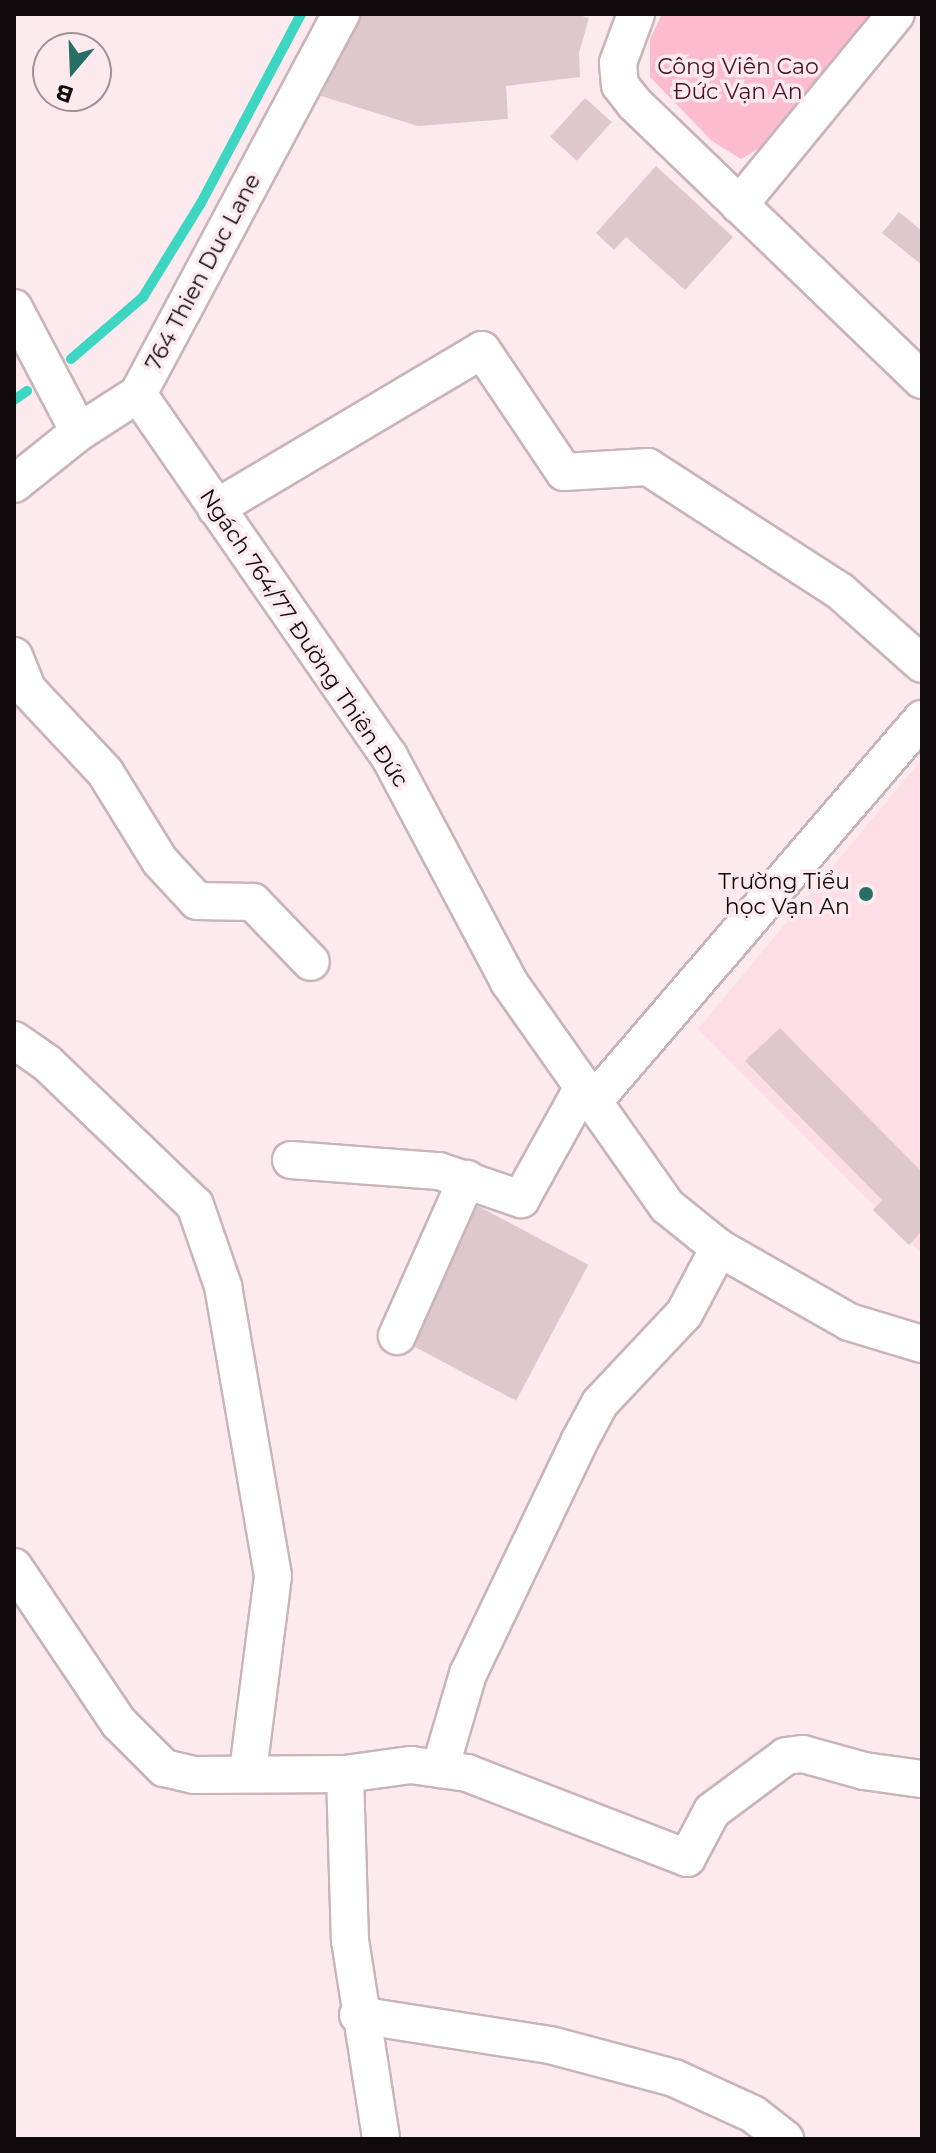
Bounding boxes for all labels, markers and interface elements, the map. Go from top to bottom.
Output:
north arrow [32,32,112,112]
park label: Công Viên Cao Đức Vạn An [657,53,819,104]
text: B [52,78,77,109]
street label: 764 Thien Duc Lane [140,169,266,375]
street label: Ngách 764/77 Đường Thiên Đức [194,484,414,792]
place label: Trường Tiểu học Vạn An [718,868,850,920]
marker: Trường Tiểu học Vạn An [857,885,875,903]

